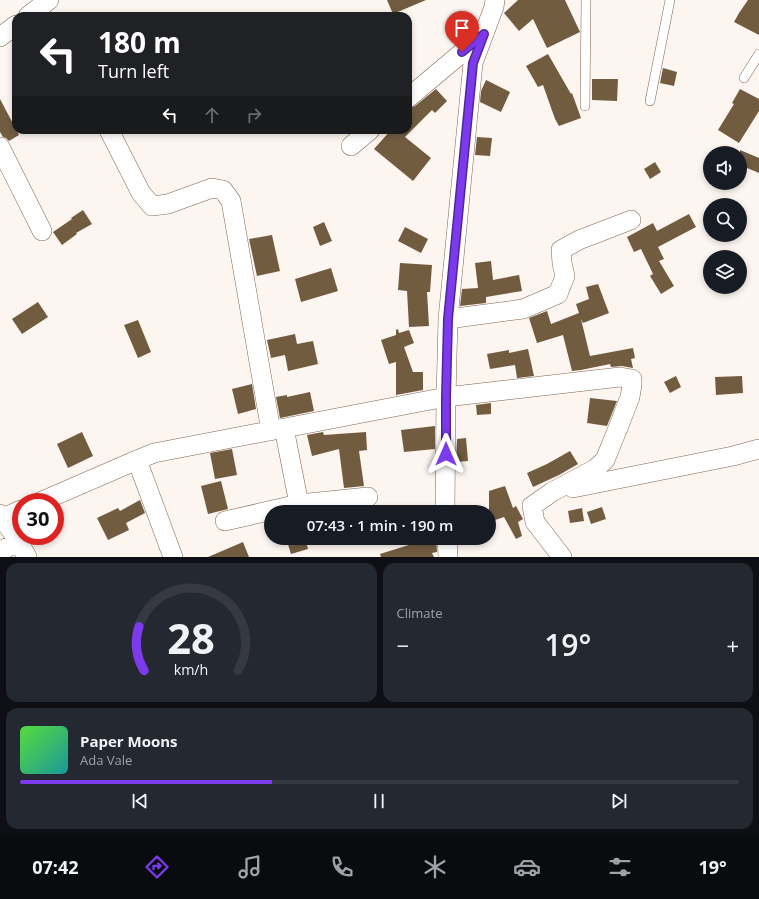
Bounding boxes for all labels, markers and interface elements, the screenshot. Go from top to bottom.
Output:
pin [445,11,479,52]
icon: arrive [451,17,473,39]
text: 180 m [98,23,181,61]
icon: left [32,28,84,80]
text: Turn left [98,59,169,83]
icon: left [159,104,181,126]
icon: ahead [201,104,223,126]
icon: right [243,104,265,126]
map controls [703,146,747,294]
button: sound [703,146,747,190]
button: search [703,198,747,242]
button: layers [703,250,747,294]
position arrow [425,433,467,475]
speed limit sign: 30 [12,493,64,545]
text: 07:43 · 1 min · 190 m [307,515,453,535]
text: Climate [397,604,442,622]
text: 28 [167,609,215,665]
text: 19° [544,624,591,665]
text: − [397,630,409,660]
text: + [726,630,739,660]
text: km/h [174,659,209,678]
text: Paper Moons [80,731,178,751]
text: Ada Vale [80,751,132,769]
icon: previous [129,790,151,812]
icon: pause [368,790,390,812]
icon: next [608,790,630,812]
icon: directions [143,853,171,881]
icon: music [236,853,264,881]
icon: phone [328,853,356,881]
icon: climate [421,853,449,881]
icon: car [513,853,541,881]
icon: filters [606,853,634,881]
text: 07:42 [32,855,79,879]
text: 19° [698,855,727,879]

